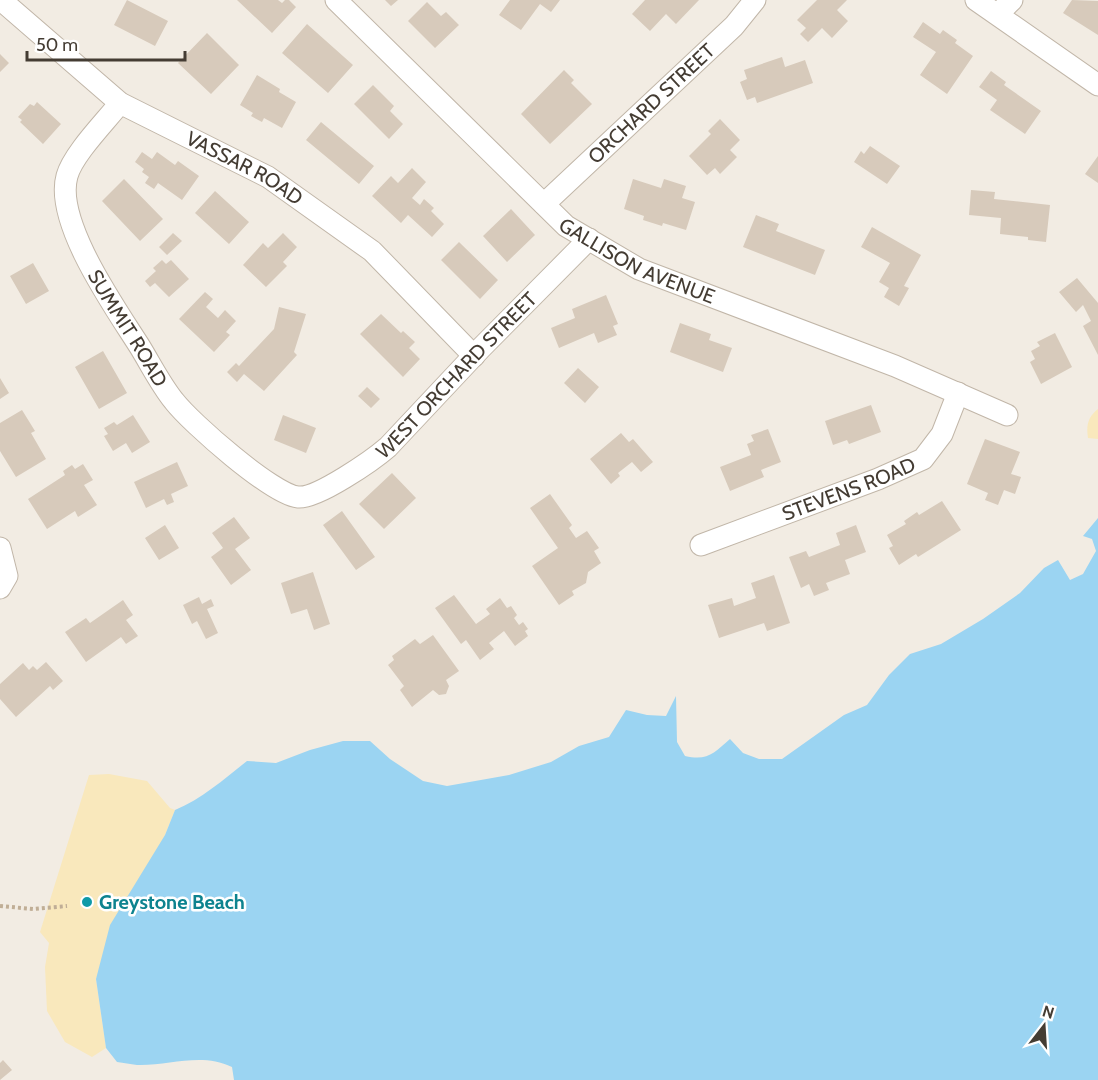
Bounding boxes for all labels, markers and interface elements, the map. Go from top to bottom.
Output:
scale bar [27,24,184,62]
text: 50 m [36,34,78,56]
street label: ORCHARD STREET [583,38,720,169]
street label: VASSAR ROAD [182,126,308,210]
street label: GALLISON AVENUE [555,213,718,309]
street label: SUMMIT ROAD [83,265,173,391]
street label: WEST ORCHARD STREET [371,287,542,464]
street label: STEVENS ROAD [779,452,919,526]
place label: Greystone Beach [99,890,245,914]
marker: Greystone Beach [80,895,94,909]
north arrow [1014,996,1074,1056]
text: N [1040,1001,1056,1023]

